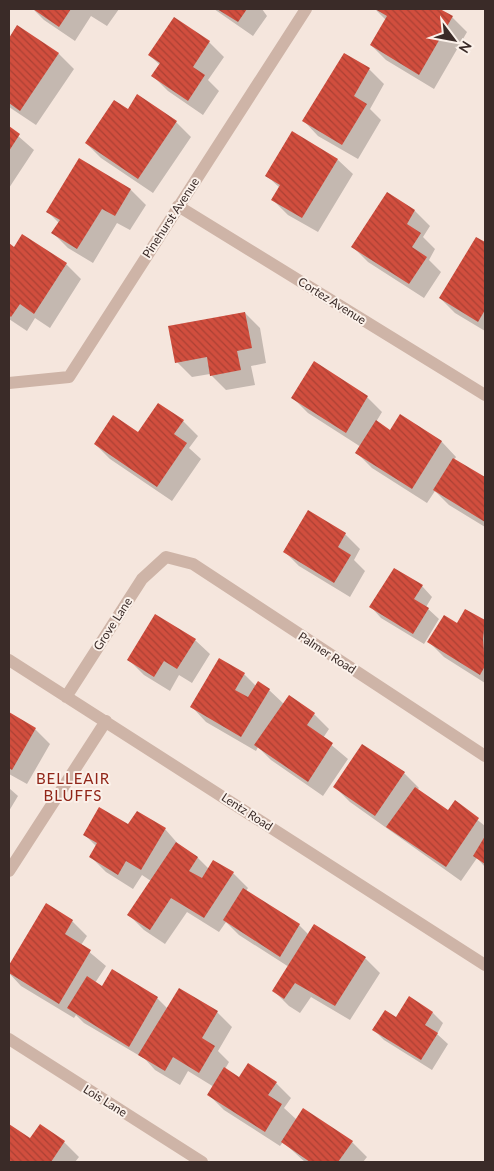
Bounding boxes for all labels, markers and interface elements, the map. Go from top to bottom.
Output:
north arrow [429,15,479,65]
text: N [455,38,476,56]
street label: Pinehurst Avenue [139,175,202,261]
street label: Cortez Avenue [295,274,369,327]
street label: Grove Lane [90,594,135,653]
street label: Palmer Road [296,628,359,677]
district label: BELLEAIR BLUFFS [36,769,110,804]
street label: Lentz Road [219,789,276,834]
street label: Lois Lane [81,1081,130,1120]

